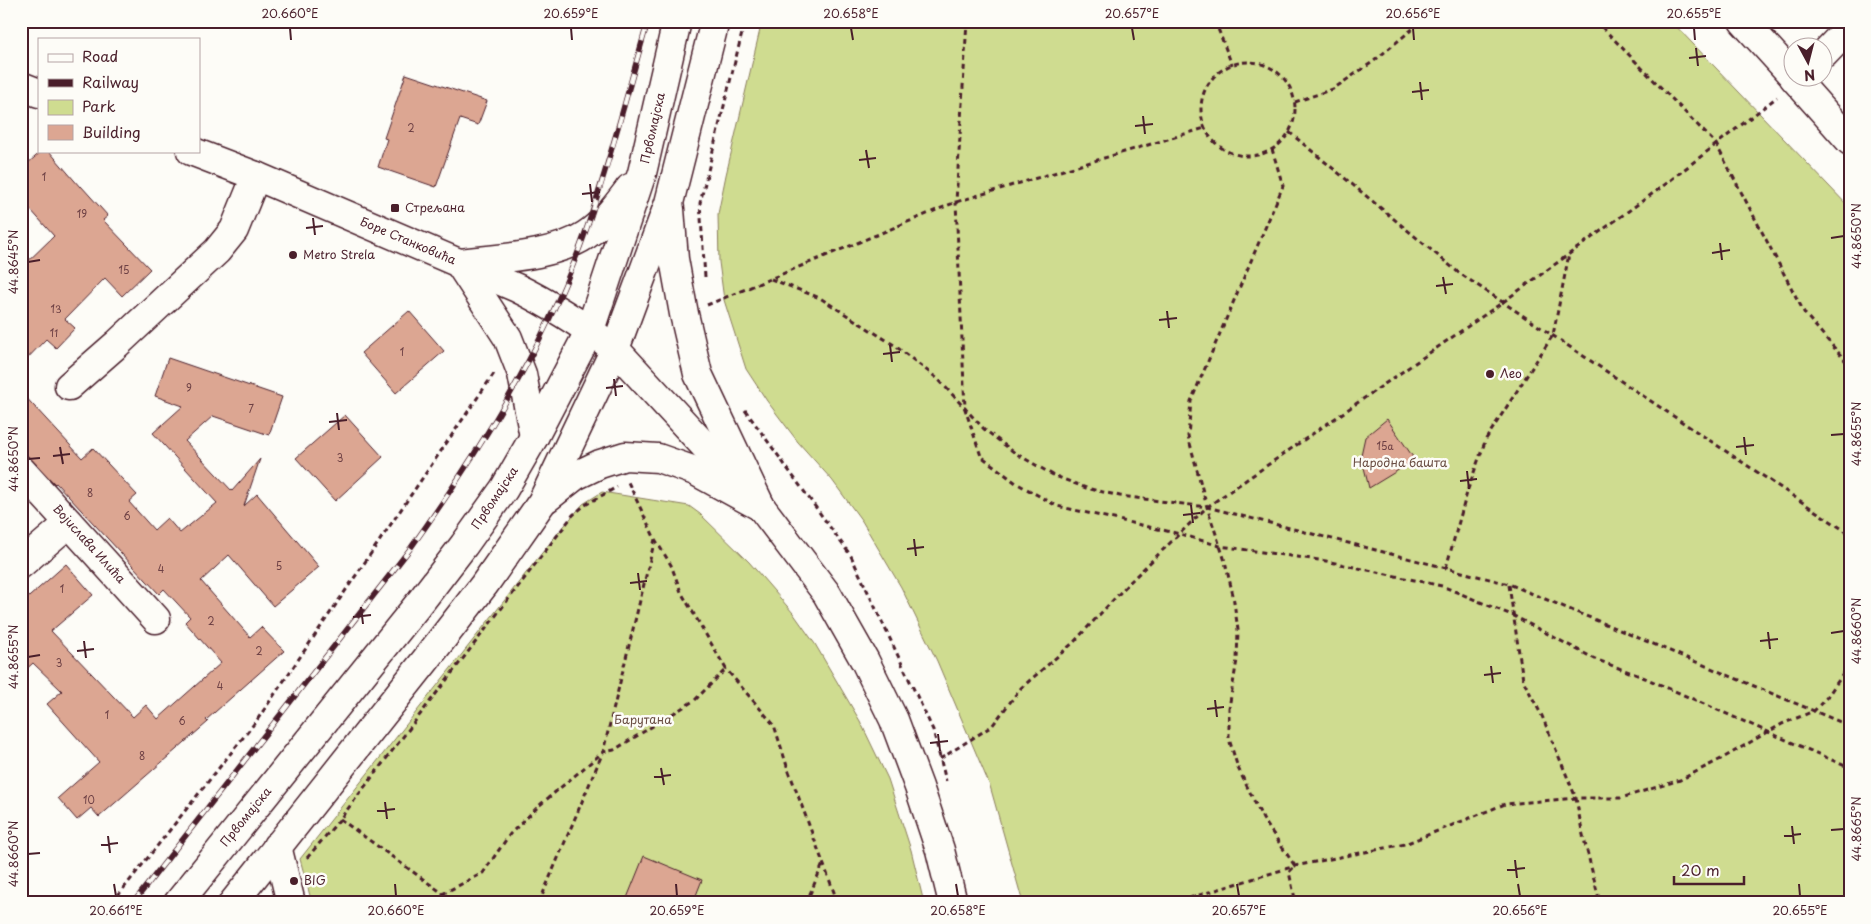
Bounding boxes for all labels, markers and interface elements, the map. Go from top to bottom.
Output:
text: 20.660°E [261,4,319,22]
text: 20.659°E [543,4,599,22]
text: 20.658°E [823,4,879,22]
text: 20.657°E [1105,4,1159,22]
text: 20.656°E [1385,4,1441,22]
text: 20.655°E [1666,4,1722,22]
legend [38,38,200,152]
north arrow [1784,38,1834,88]
text: Road [82,44,118,67]
text: N [1803,64,1816,86]
text: Railway [82,70,139,93]
street label: Првомајска [635,90,669,165]
text: Park [82,94,116,117]
text: Building [82,120,141,143]
house number: 2 [407,120,415,135]
house number: 1 [42,169,46,184]
place label: Стрељана [405,198,465,216]
marker: Стрељана [389,202,401,214]
text: 44.8650°N [1847,203,1865,269]
house number: 19 [77,206,87,221]
street label: Боре Станковића [358,212,459,269]
text: 44.8645°N [4,230,22,294]
place label: Metro Strela [303,245,375,263]
marker: Metro Strela [287,249,299,261]
house number: 15 [119,262,129,277]
house number: 13 [50,301,62,316]
house number: 11 [50,325,58,340]
house number: 1 [400,344,404,359]
place label: Лео [1500,364,1522,382]
marker: Лео [1484,368,1496,380]
house number: 9 [186,380,192,395]
house number: 7 [248,401,254,416]
text: 44.8655°N [1847,402,1865,466]
text: 44.8650°N [4,426,22,492]
house number: 15a [1376,438,1394,453]
house number: 3 [337,450,343,465]
park label: Народна башта [1353,453,1448,471]
street label: Првомајска [466,462,522,532]
house number: 8 [87,485,93,500]
street label: Војислава Илића [49,500,130,587]
house number: 6 [123,508,131,523]
house number: 5 [276,558,282,573]
house number: 4 [158,561,165,576]
house number: 1 [60,581,64,596]
text: 44.8660°N [1847,598,1865,664]
house number: 2 [207,613,215,628]
text: 44.8655°N [4,625,22,689]
house number: 2 [255,643,263,658]
house number: 3 [56,655,62,670]
house number: 4 [217,678,224,693]
house number: 1 [105,707,109,722]
park label: Барутана [614,710,672,728]
house number: 6 [178,713,186,728]
house number: 8 [139,748,145,763]
street label: Првомајска [215,782,275,850]
house number: 10 [83,792,95,807]
text: 44.8665°N [1847,796,1865,862]
text: 44.8660°N [4,821,22,887]
scale bar [1674,854,1744,886]
text: 20 m [1681,858,1720,881]
place label: BIG [304,871,326,889]
marker: BIG [288,875,300,887]
text: 20.661°E [89,901,143,919]
text: 20.660°E [367,901,425,919]
text: 20.659°E [649,901,705,919]
text: 20.658°E [930,901,986,919]
text: 20.657°E [1212,901,1266,919]
text: 20.656°E [1492,901,1548,919]
text: 20.655°E [1772,901,1828,919]

